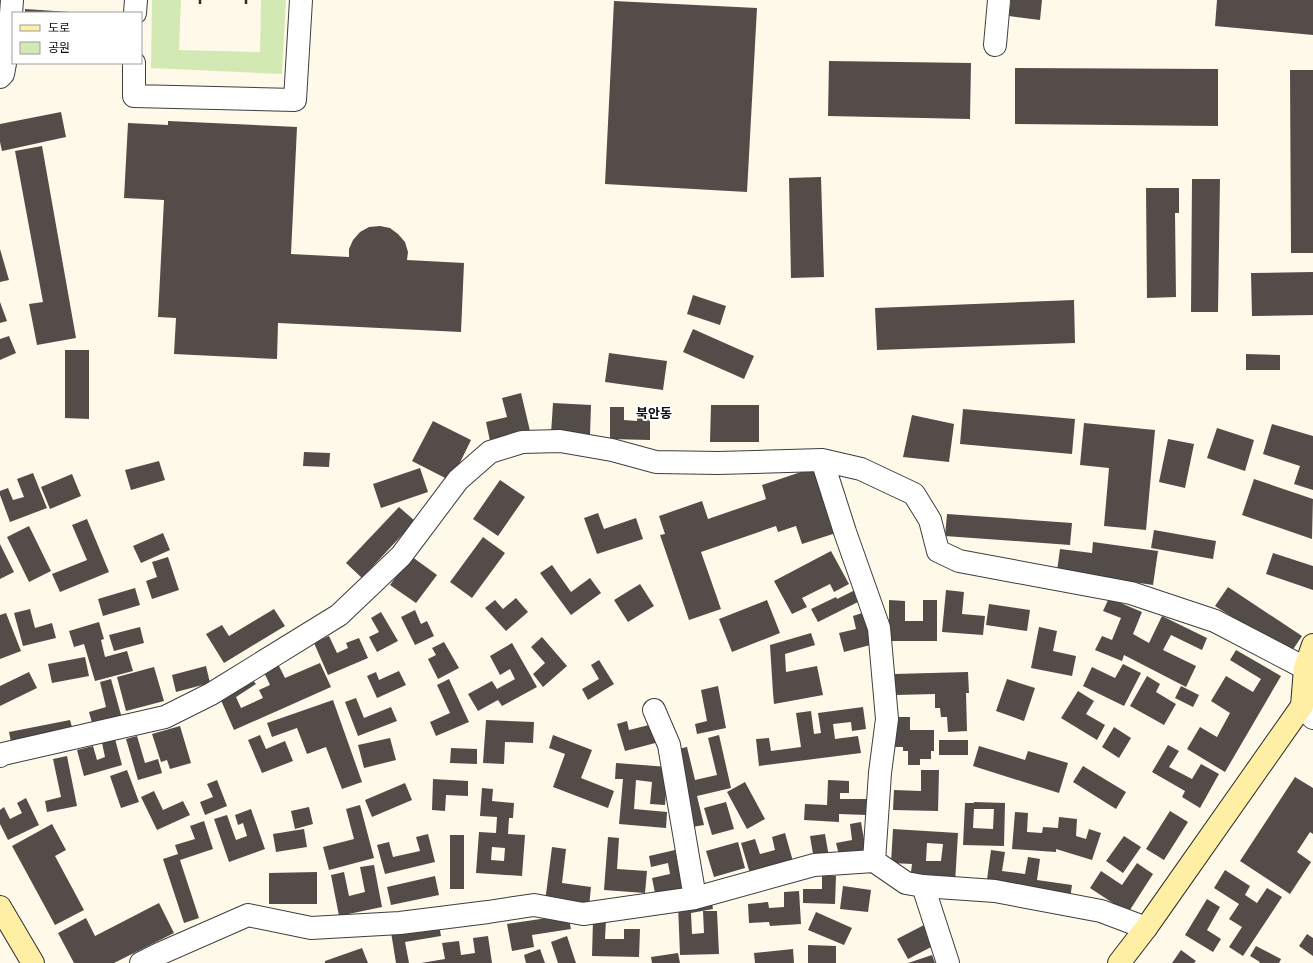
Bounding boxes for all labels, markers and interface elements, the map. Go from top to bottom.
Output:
legend [12,12,142,64]
text: 도로 [48,20,70,35]
text: 공원 [48,40,70,55]
district label: 북안동 [636,404,672,422]

